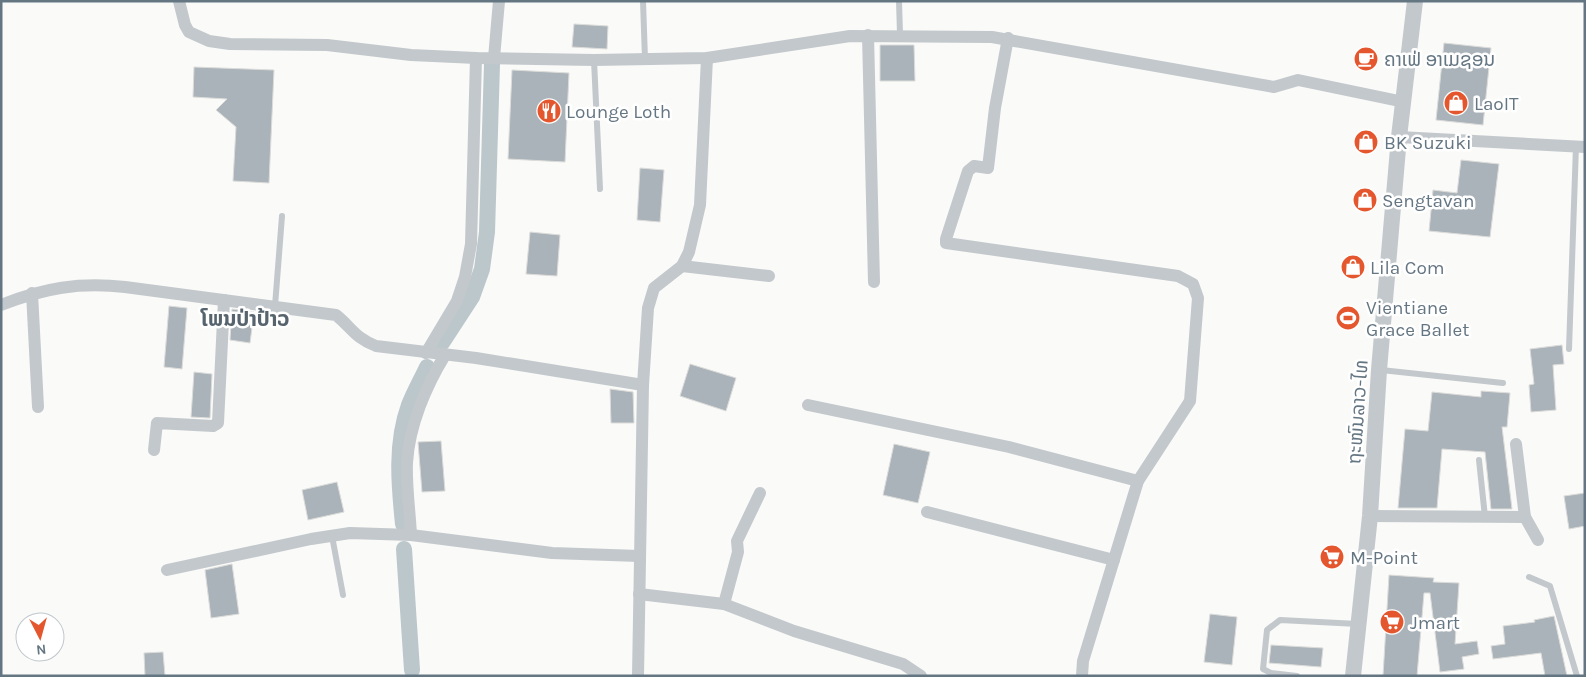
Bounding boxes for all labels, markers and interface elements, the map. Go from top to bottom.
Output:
cafe icon: ຄາເຟ່ ອາເມຊອນ [1353,46,1379,72]
place label: ຄາເຟ່ ອາເມຊອນ [1384,49,1495,71]
shop icon: LaoIT [1443,90,1469,116]
place label: LaoIT [1474,93,1519,115]
restaurant icon: Lounge Loth [536,98,562,124]
place label: Lounge Loth [566,101,671,123]
shop icon: BK Suzuki [1353,129,1379,155]
place label: BK Suzuki [1384,132,1472,154]
shop icon: Sengtavan [1352,187,1378,213]
place label: Sengtavan [1382,190,1475,212]
shop icon: Lila Com [1340,254,1366,280]
place label: Lila Com [1370,257,1445,279]
place label: Vientiane Grace Ballet [1366,297,1469,341]
sports icon: Vientiane Grace Ballet [1335,305,1361,331]
district label: ໂພນປ່າປ້າວ [200,307,289,331]
street label: ຖະໜົນລາວ-ໄທ [1343,359,1373,465]
supermarket icon: M-Point [1319,544,1345,570]
place label: M-Point [1350,547,1418,569]
supermarket icon: Jmart [1379,609,1405,635]
north arrow [15,612,65,662]
place label: Jmart [1410,612,1460,634]
text: N [35,640,47,658]

